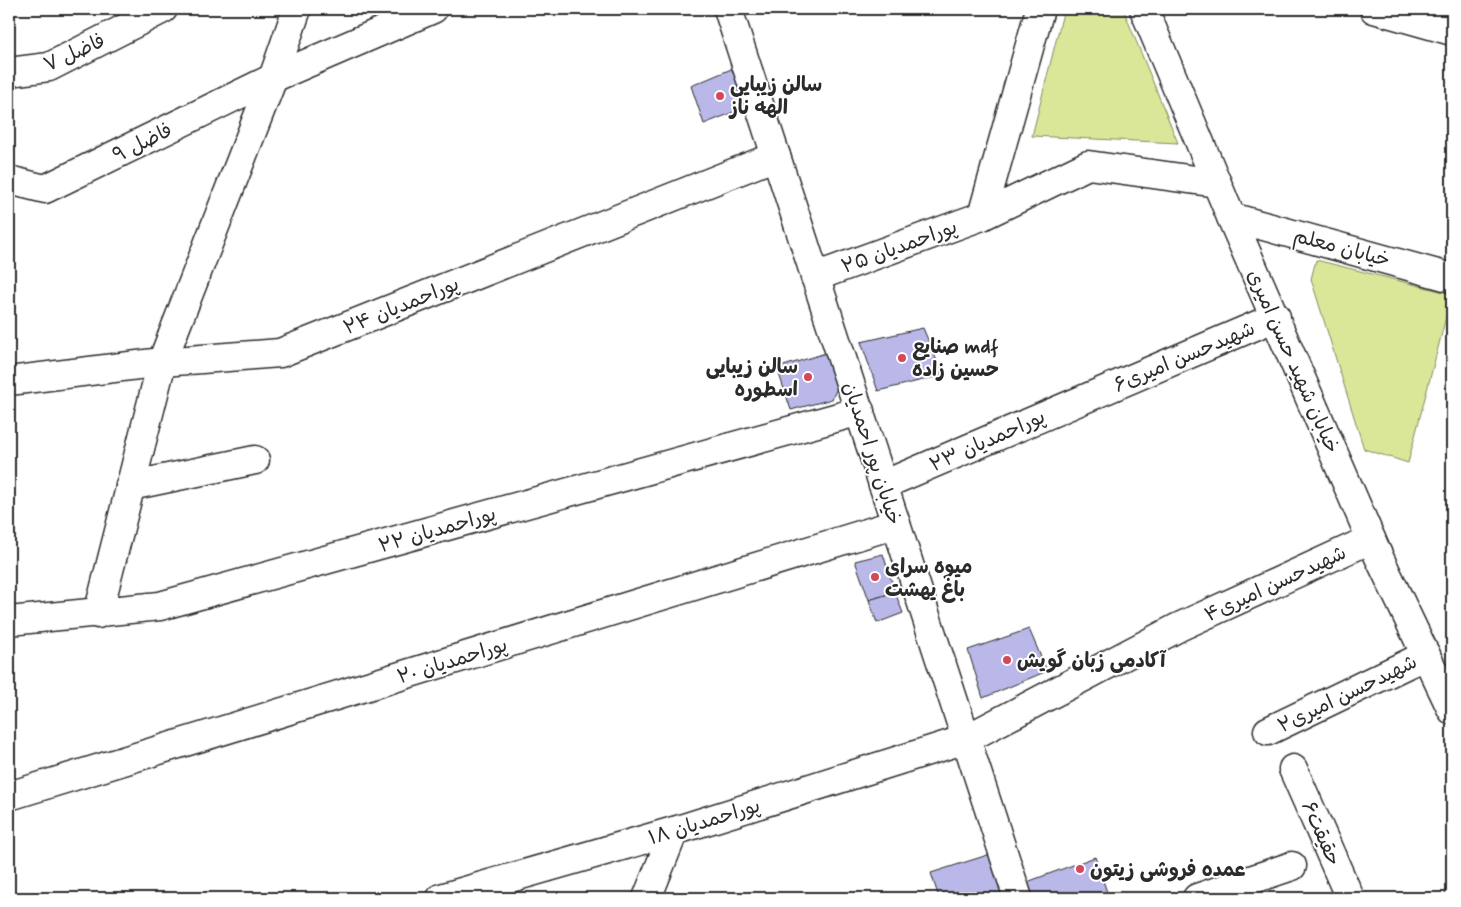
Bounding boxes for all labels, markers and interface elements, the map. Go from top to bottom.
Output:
street label: فاضل ۷ [40,28,110,79]
place label: سالن زیبایی الهه ناز [728,72,822,122]
marker: سالن زیبایی الهه ناز [714,90,726,102]
street label: فاضل ۹ [108,117,177,169]
street label: پوراحمدیان ۲۵ [838,214,961,281]
street label: خیابان معلم [1290,223,1393,274]
street label: خیابان شهید حسن امیری [1240,266,1345,458]
street label: پوراحمدیان ۲۴ [340,271,464,342]
street label: شهیدحسن امیری۶ [1110,315,1259,399]
place label: صنایع mdf حسین زاده [912,334,999,384]
marker: صنایع mdf حسین زاده [896,352,908,364]
place label: سالن زیبایی اسطوره [706,354,798,404]
marker: سالن زیبایی اسطوره [802,371,814,383]
street label: خیابان پور احمدیان [836,379,907,528]
street label: پوراحمدیان ۲۳ [925,404,1050,479]
street label: پوراحمدیان ۲۲ [375,501,499,560]
street label: شهیدحسن امیری۴ [1200,540,1351,629]
place label: میوه سرای باغ یهشت [885,554,972,604]
marker: میوه سرای باغ یهشت [869,571,881,583]
street label: پوراحمدیان ۲۰ [394,632,511,691]
place label: آکادمی زبان گویش [1017,648,1167,675]
street label: شهیدحسن امیری۲ [1273,649,1422,740]
marker: آکادمی زبان گویش [1001,654,1013,666]
street label: پوراحمدیان ۱۸ [645,793,764,852]
street label: حقیقت۶ [1294,797,1347,870]
place label: عمده فروشی زیتون [1090,857,1246,884]
marker: عمده فروشی زیتون [1074,863,1086,875]

